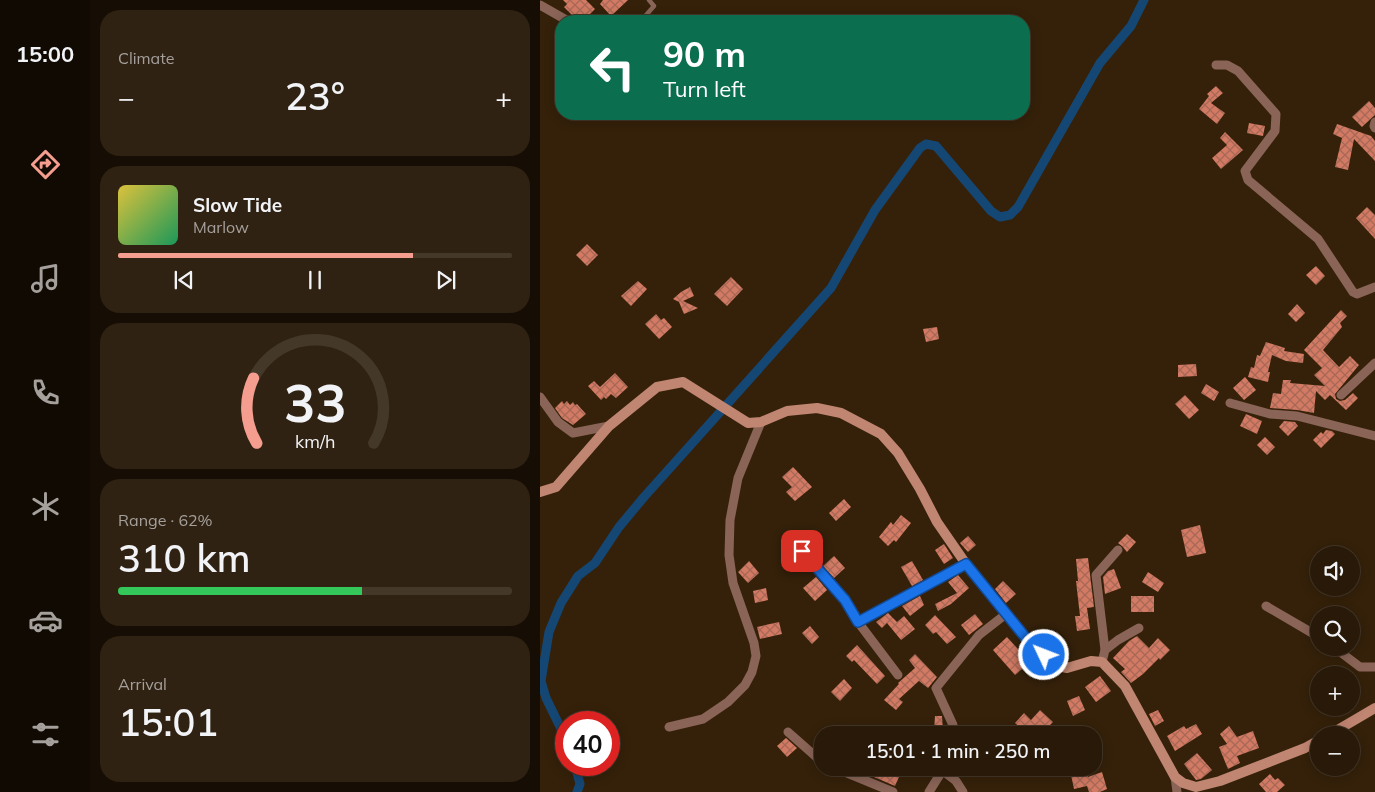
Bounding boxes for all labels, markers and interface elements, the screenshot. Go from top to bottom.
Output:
text: 90 m [663,32,746,76]
icon: left [580,35,645,100]
text: 15:00 [16,40,74,68]
text: Climate [118,48,174,68]
text: 23° [285,72,345,120]
text: Turn left [663,75,746,103]
text: − [118,80,135,115]
text: + [495,80,512,115]
icon: directions [28,147,63,182]
text: Slow Tide [193,193,282,217]
text: Marlow [193,217,249,237]
icon: music [28,261,63,296]
icon: previous [170,266,198,294]
icon: pause [301,266,329,294]
icon: next [432,266,460,294]
text: 33 [284,370,346,435]
icon: phone [28,375,63,410]
text: km/h [295,430,335,452]
icon: climate [28,489,63,524]
text: Range · 62% [118,510,213,530]
pin [781,530,823,572]
text: 310 km [118,534,251,582]
icon: arrive [788,537,816,565]
map controls [1310,546,1360,776]
button: sound [1310,546,1360,596]
icon: car [28,603,63,638]
button: search [1310,606,1360,656]
position arrow [1017,628,1069,680]
button: + [1310,666,1360,716]
text: Arrival [118,674,167,694]
text: 15:01 [118,698,218,746]
speed limit sign: 40 [555,711,620,776]
icon: filters [28,717,63,752]
button: − [1310,726,1360,776]
text: 15:01 · 1 min · 250 m [865,739,1051,763]

